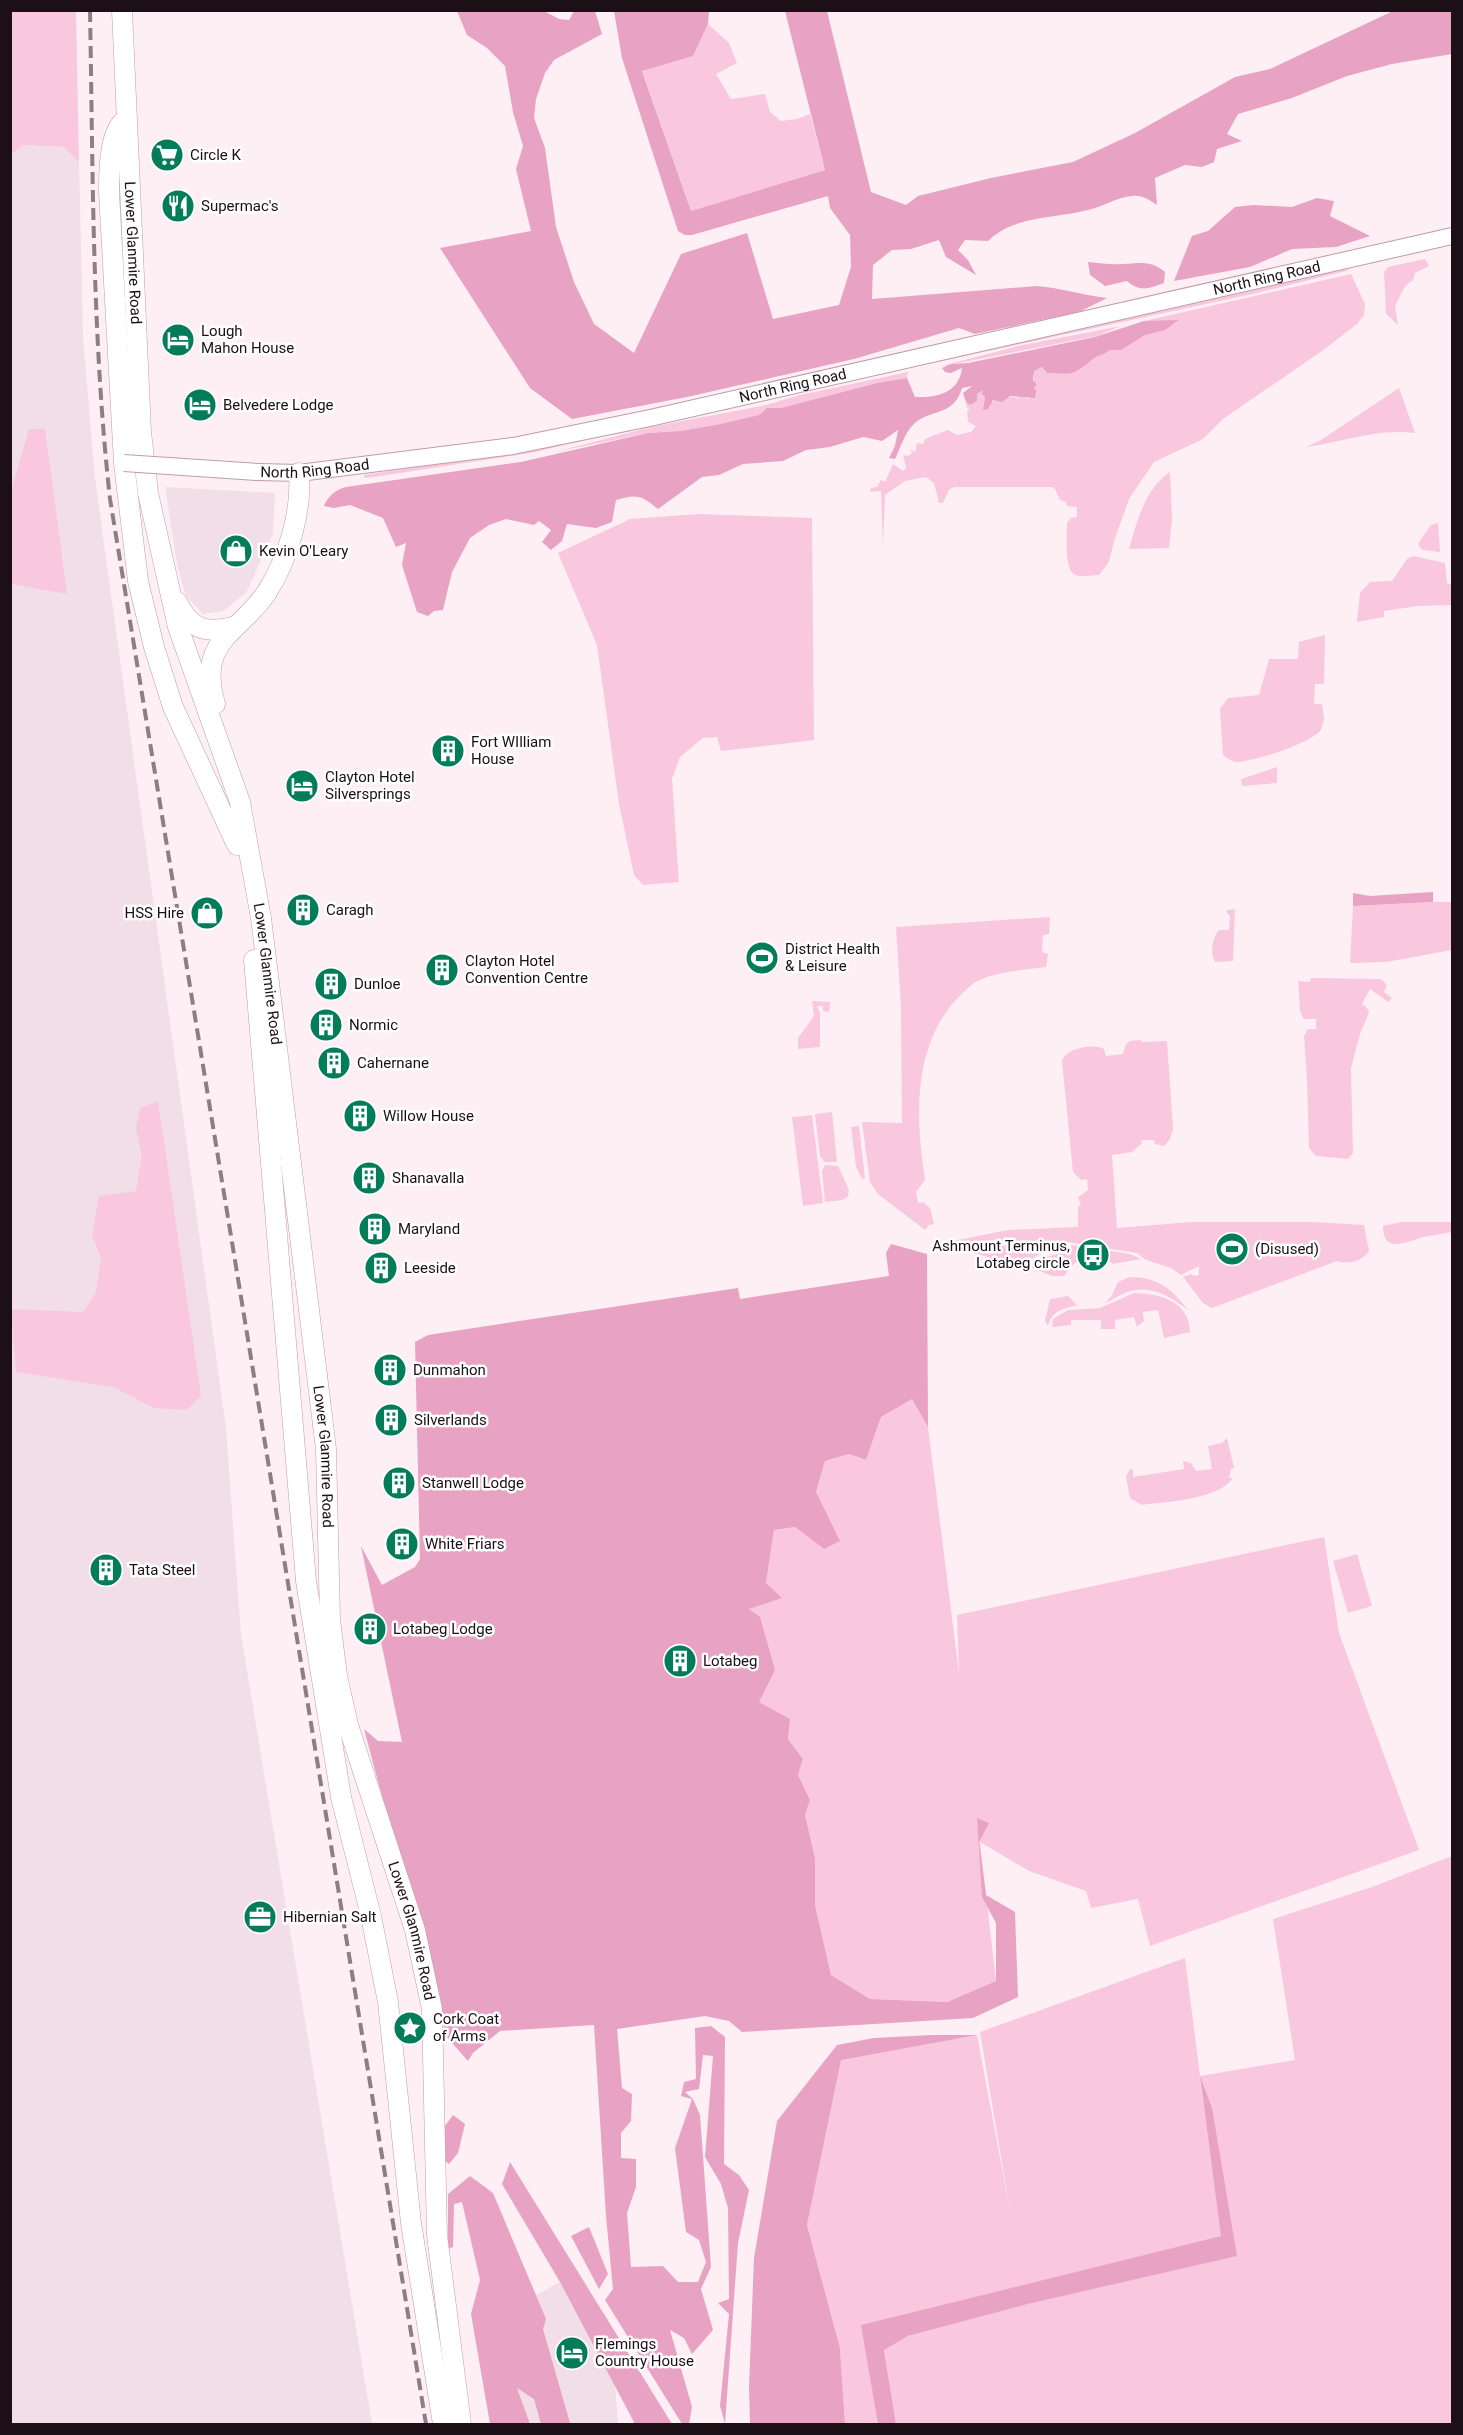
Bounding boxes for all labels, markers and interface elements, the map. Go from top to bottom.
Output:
supermarket icon: Circle K [149,137,185,173]
place label: Circle K [190,146,242,164]
street label: Lower Glanmire Road [121,181,145,325]
restaurant icon: Supermac's [160,188,196,224]
place label: Supermac's [201,197,279,215]
street label: North Ring Road [1211,257,1322,299]
hotel icon: Lough Mahon House [160,322,196,358]
place label: Lough Mahon House [201,322,294,357]
street label: North Ring Road [737,365,848,406]
hotel icon: Belvedere Lodge [182,387,218,423]
place label: Belvedere Lodge [223,396,334,414]
street label: North Ring Road [260,455,370,482]
shop icon: Kevin O'Leary [218,533,254,569]
place label: Kevin O'Leary [259,542,348,560]
building icon: Fort WIlliam House [430,733,466,769]
place label: Fort WIlliam House [471,733,551,768]
hotel icon: Clayton Hotel Silversprings [284,768,320,804]
place label: Clayton Hotel Silversprings [325,768,415,803]
building icon: Caragh [285,892,321,928]
shop icon: HSS Hire [189,895,225,931]
street label: Lower Glanmire Road [249,901,285,1046]
place label: Caragh [326,901,374,919]
place label: HSS Hire [125,904,184,922]
sports icon: District Health & Leisure [744,940,780,976]
place label: District Health & Leisure [785,940,880,975]
building icon: Clayton Hotel Convention Centre [424,952,460,988]
place label: Clayton Hotel Convention Centre [465,952,588,987]
building icon: Dunloe [313,966,349,1002]
place label: Dunloe [354,975,401,993]
building icon: Normic [308,1007,344,1043]
place label: Normic [349,1016,398,1034]
building icon: Cahernane [316,1045,352,1081]
place label: Cahernane [357,1054,429,1072]
building icon: Willow House [342,1098,378,1134]
place label: Willow House [383,1107,474,1125]
building icon: Shanavalla [351,1160,387,1196]
place label: Shanavalla [392,1169,464,1187]
building icon: Maryland [357,1211,393,1247]
place label: Maryland [398,1220,460,1238]
sports icon: (Disused) [1214,1231,1250,1267]
place label: Ashmount Terminus, Lotabeg circle [932,1237,1070,1272]
bus stop icon: Ashmount Terminus, Lotabeg circle [1075,1237,1111,1273]
place label: (Disused) [1255,1240,1319,1258]
building icon: Leeside [363,1250,399,1286]
place label: Leeside [404,1259,456,1277]
building icon: Dunmahon [372,1352,408,1388]
place label: Dunmahon [413,1361,486,1379]
street label: Lower Glanmire Road [309,1384,337,1528]
building icon: Silverlands [373,1402,409,1438]
place label: Silverlands [414,1411,487,1429]
building icon: Stanwell Lodge [381,1465,417,1501]
place label: Stanwell Lodge [422,1474,524,1492]
building icon: White Friars [384,1526,420,1562]
place label: White Friars [425,1535,505,1553]
building icon: Tata Steel [88,1552,124,1588]
place label: Tata Steel [129,1561,195,1579]
building icon: Lotabeg Lodge [352,1611,388,1647]
place label: Lotabeg Lodge [393,1620,493,1638]
building icon: Lotabeg [662,1643,698,1679]
place label: Lotabeg [703,1652,758,1670]
street label: Lower Glanmire Road [384,1859,439,2002]
office icon: Hibernian Salt [242,1899,278,1935]
place label: Hibernian Salt [283,1908,377,1926]
place icon: Cork Coat of Arms [392,2010,428,2046]
place label: Cork Coat of Arms [433,2010,499,2045]
hotel icon: Flemings Country House [554,2335,590,2371]
place label: Flemings Country House [595,2335,694,2370]

